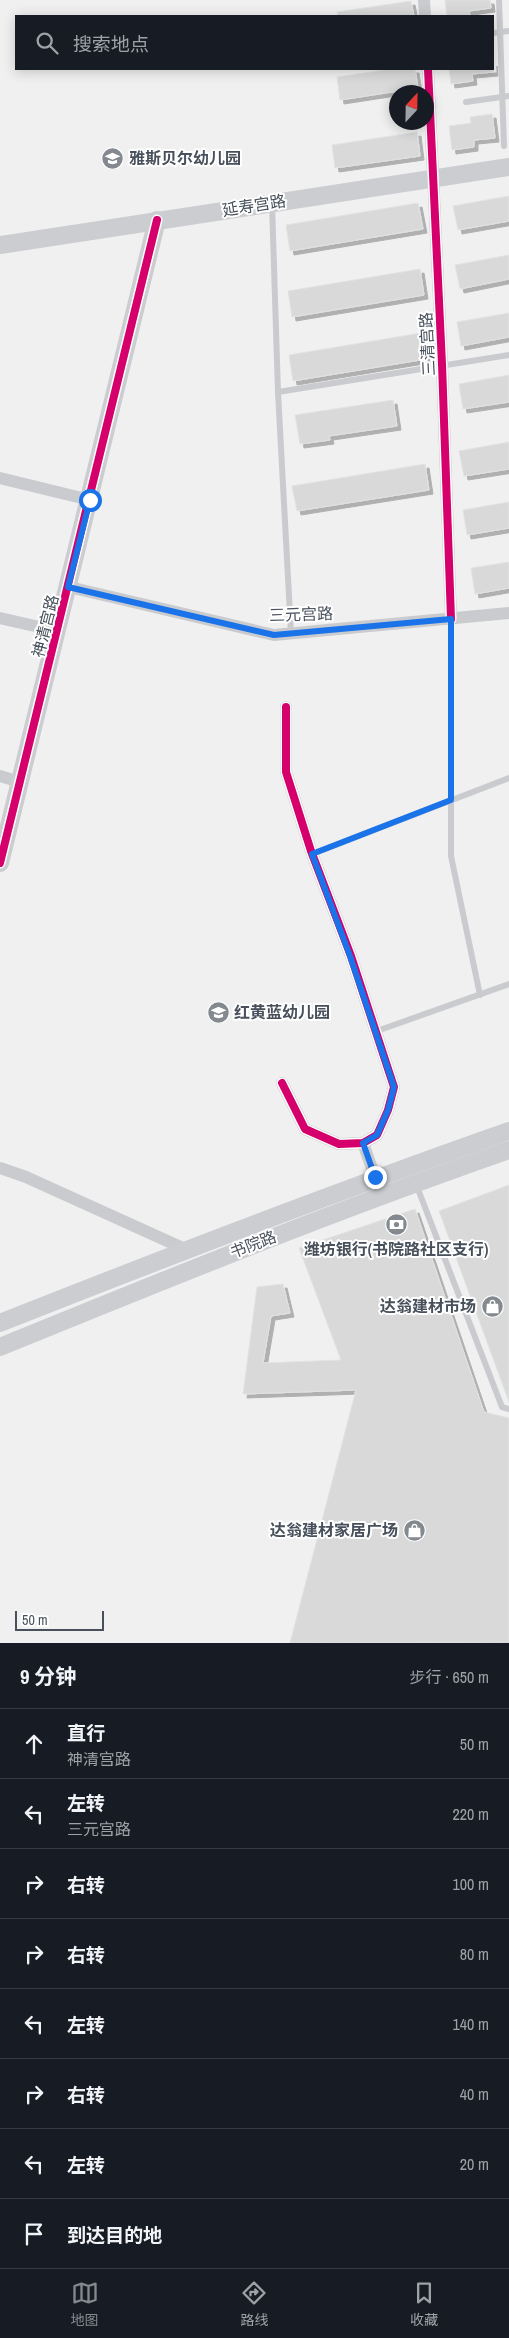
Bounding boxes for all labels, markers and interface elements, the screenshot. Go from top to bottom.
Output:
search box [15,15,494,70]
icon: search [33,29,61,57]
text: 搜索地点 [73,31,149,57]
north arrow [389,85,434,130]
school or university icon: 雅斯贝尔幼儿园 [101,146,125,170]
place label: 雅斯贝尔幼儿园 [129,147,241,169]
street label: 延寿宫路 [221,189,287,221]
street label: 三清宫路 [414,311,440,377]
route start [79,489,102,512]
street label: 神清宫路 [27,592,63,660]
street label: 三元宫路 [269,602,333,626]
school or university icon: 红黄蓝幼儿园 [206,1000,230,1024]
place label: 红黄蓝幼儿园 [234,1001,330,1023]
route end [364,1166,387,1189]
bank icon: 潍坊银行(书院路社区支行) [384,1213,408,1237]
street label: 书院路 [227,1225,279,1263]
place label: 潍坊银行(书院路社区支行) [304,1238,488,1260]
shop icon: 达翁建材市场 [480,1294,504,1318]
place label: 达翁建材市场 [380,1295,476,1317]
shop icon: 达翁建材家居广场 [402,1518,426,1542]
place label: 达翁建材家居广场 [270,1519,398,1541]
scale bar [15,1608,104,1631]
text: 50 m [22,1611,48,1629]
text: 9 分钟 [20,1662,76,1691]
text: 步行 · 650 m [410,1666,489,1688]
text: 直行 [67,1720,105,1746]
icon: ahead [20,1730,48,1758]
text: 50 m [460,1733,489,1755]
text: 神清宫路 [67,1748,131,1770]
text: 左转 [67,1790,105,1816]
icon: left [20,1800,48,1828]
text: 220 m [453,1803,489,1825]
text: 三元宫路 [67,1818,131,1840]
icon: right [20,1870,48,1898]
text: 右转 [67,1872,105,1898]
text: 100 m [453,1873,489,1895]
icon: right [20,1940,48,1968]
text: 右转 [67,1942,105,1968]
text: 80 m [460,1943,489,1965]
icon: left [20,2010,48,2038]
text: 左转 [67,2012,105,2038]
text: 140 m [453,2013,489,2035]
icon: right [20,2080,48,2108]
text: 右转 [67,2082,105,2108]
text: 40 m [460,2083,489,2105]
icon: left [20,2150,48,2178]
text: 左转 [67,2152,105,2178]
text: 20 m [460,2153,489,2175]
icon: arrive [20,2220,48,2248]
text: 到达目的地 [67,2222,162,2248]
tab: 地图 [71,2279,99,2329]
tab: 路线 [240,2279,268,2329]
tab: 收藏 [410,2279,438,2329]

